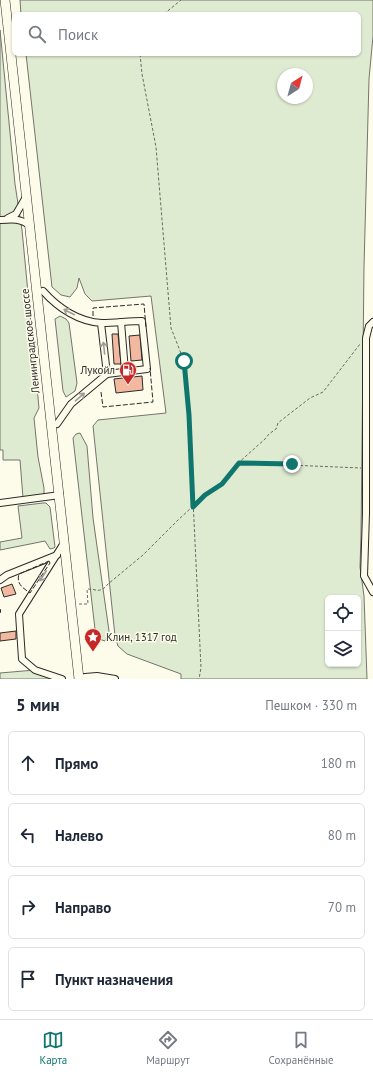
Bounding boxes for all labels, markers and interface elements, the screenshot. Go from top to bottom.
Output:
search box [12,12,361,56]
icon: search [26,23,48,45]
text: Поиск [58,25,98,44]
north arrow [277,68,313,104]
street label: Ленинградское шоссе [17,288,43,395]
one-way arrow [63,308,75,315]
one-way arrow [100,342,107,355]
route start [175,352,193,370]
fuel station icon: Лукойл [118,360,138,385]
place label: Лукойл [79,363,115,377]
one-way arrow [74,392,85,401]
route end [283,455,301,473]
one-way arrow [39,570,47,582]
map controls [325,595,361,667]
button: locate [325,595,361,631]
place icon: Клин, 1317 год [83,627,103,652]
place label: Клин, 1317 год [106,630,177,644]
button: layers [325,631,361,667]
text: 5 мин [16,694,60,716]
text: Пешком · 330 m [265,697,357,714]
icon: ahead [17,752,39,774]
text: Прямо [55,754,98,773]
text: 180 m [321,755,356,772]
icon: left [17,824,39,846]
text: Налево [55,826,103,845]
text: 80 m [328,827,356,844]
icon: right [17,896,39,918]
text: Направо [55,898,111,917]
text: 70 m [328,899,356,916]
icon: arrive [17,968,39,990]
text: Пункт назначения [55,970,173,989]
tab: Карта [39,1029,67,1067]
tab: Маршрут [146,1029,190,1067]
tab: Сохранённые [269,1029,334,1067]

